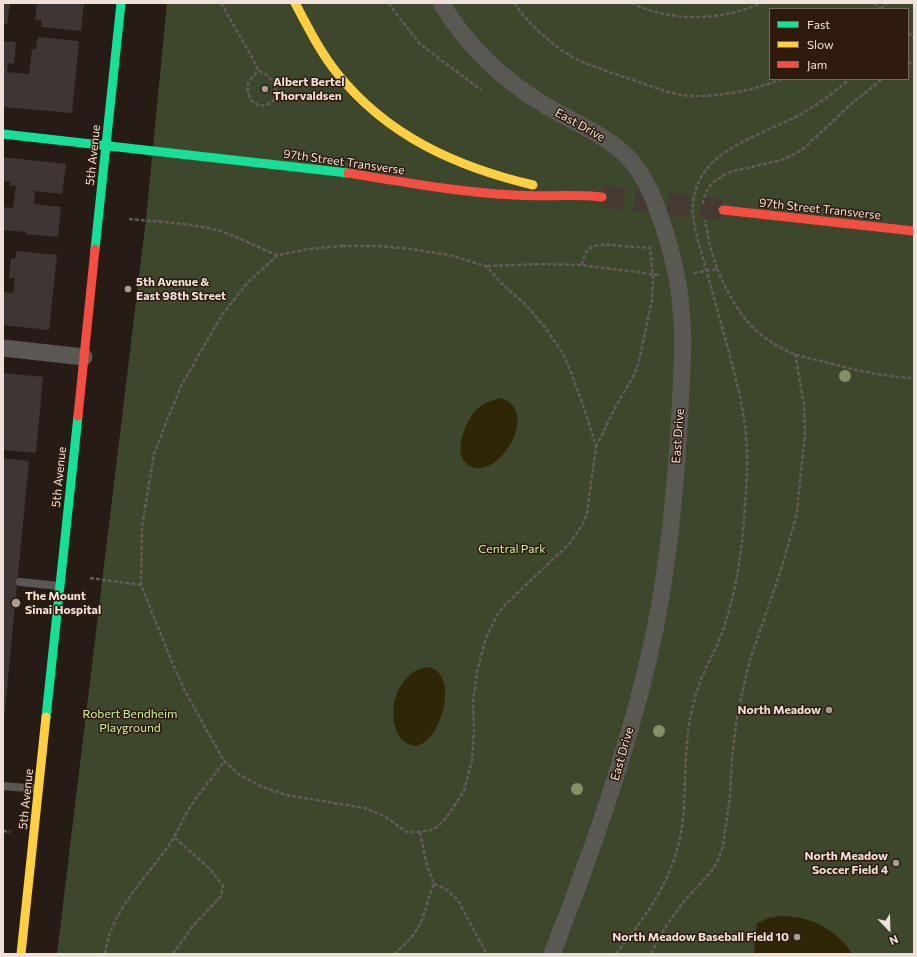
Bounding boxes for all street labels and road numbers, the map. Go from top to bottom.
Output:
street label: East Drive [552,105,608,145]
street label: 5th Avenue [83,124,103,186]
street label: 97th Street Transverse [282,146,406,178]
street label: 97th Street Transverse [758,195,882,223]
street label: East Drive [669,408,687,464]
street label: 5th Avenue [49,446,69,508]
street label: East Drive [607,726,637,782]
street label: 5th Avenue [16,768,36,830]

